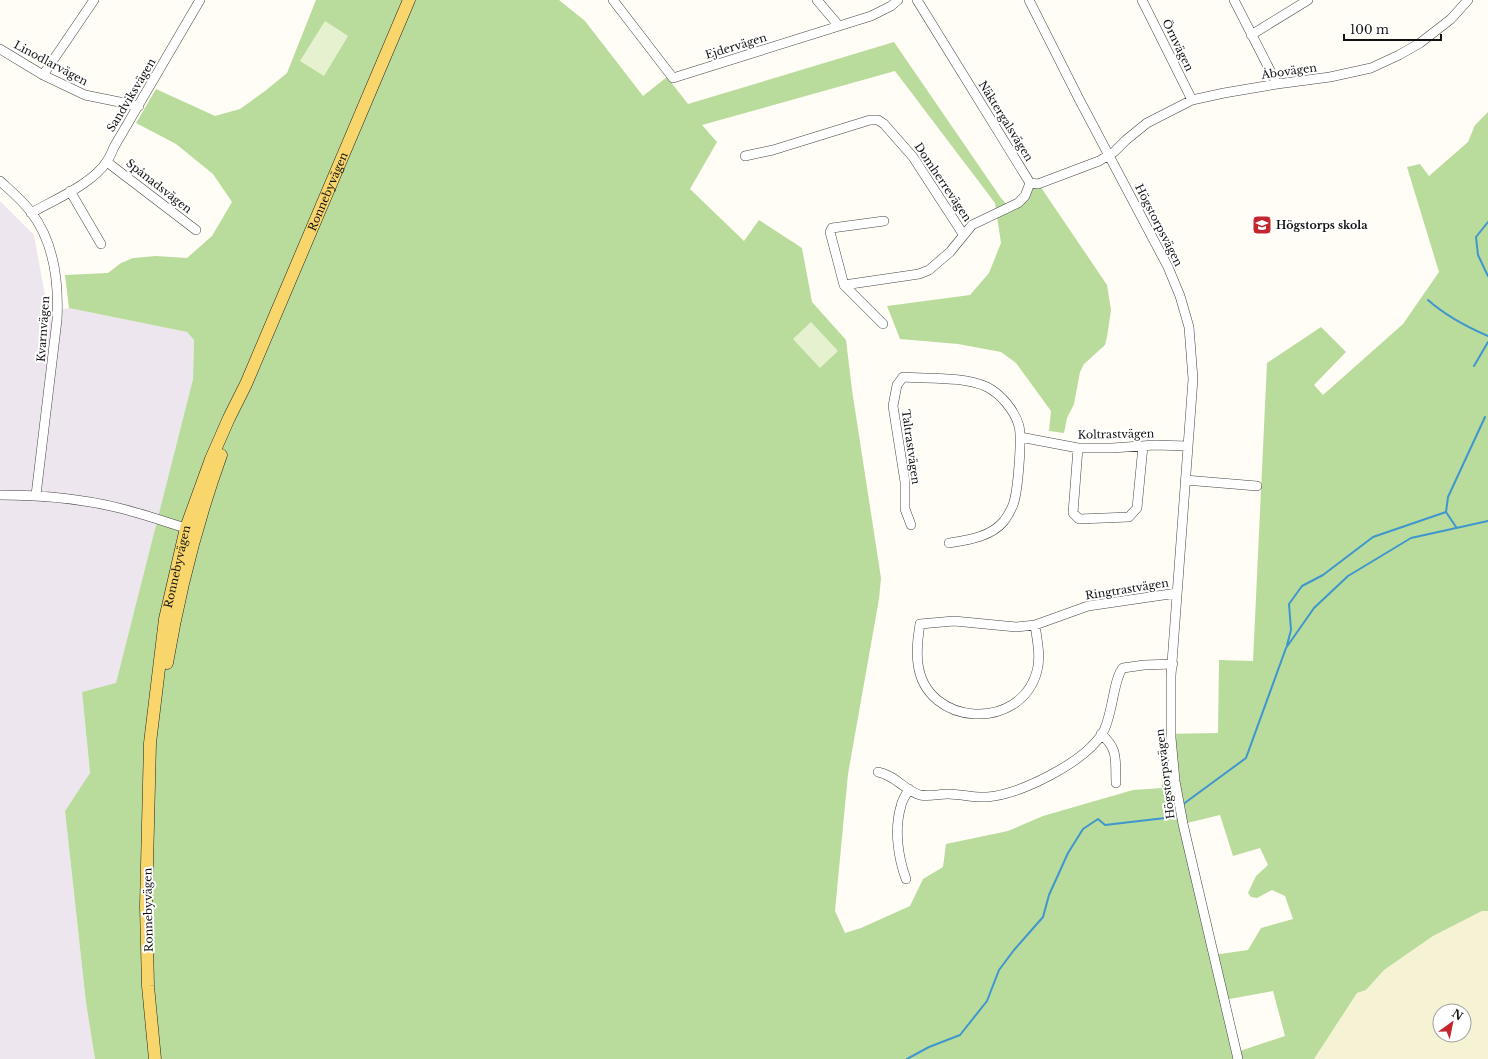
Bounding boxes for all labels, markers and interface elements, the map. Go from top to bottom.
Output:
scale bar [1344,16,1441,42]
street label: Örnvägen [1159,17,1197,74]
text: 100 m [1350,22,1389,37]
street label: Ejdervägen [704,30,769,62]
street label: Linodlarvägen [12,38,91,89]
street label: Sandviksvägen [104,55,159,134]
street label: Åbovägen [1259,60,1318,82]
street label: Näktergalsvägen [976,78,1037,164]
street label: Domherrevägen [911,140,975,224]
street label: Ronnebyvägen [305,150,351,233]
street label: Spånadsvägen [123,156,195,216]
street label: Högstorpsvägen [1132,181,1186,269]
school or university icon: Högstorps skola [1251,214,1273,236]
place label: Högstorps skola [1276,218,1368,232]
street label: Kvarnvägen [34,295,52,362]
street label: Taltrastvägen [899,409,923,486]
street label: Koltrastvägen [1077,426,1155,442]
street label: Ronnebyvägen [161,524,193,609]
street label: Ringtrastvägen [1084,575,1170,603]
street label: Högstorpsvägen [1152,728,1177,820]
street label: Ronnebyvägen [140,867,156,952]
north arrow [1432,1003,1472,1043]
text: N [1449,1006,1466,1024]

